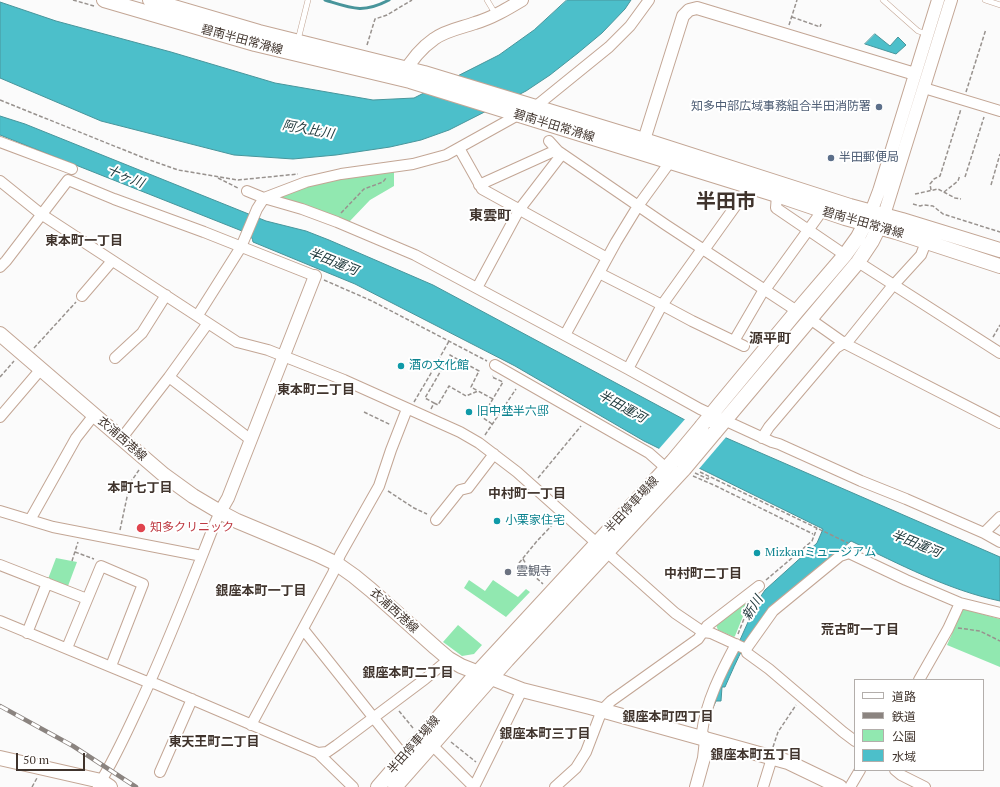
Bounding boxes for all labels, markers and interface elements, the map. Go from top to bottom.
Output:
street label: 碧南半田常滑線 [200,22,284,58]
place label: 知多中部広域事務組合半田消防署 [691,100,871,114]
marker: 知多中部広域事務組合半田消防署 [874,102,884,112]
street label: 碧南半田常滑線 [512,107,596,145]
water label: 阿久比川 [281,118,335,142]
place label: 半田郵便局 [839,151,899,165]
marker: 半田郵便局 [826,153,836,163]
water label: 十ヶ川 [104,162,146,192]
district label: 半田市 [696,190,756,214]
street label: 碧南半田常滑線 [821,205,905,241]
district label: 東雲町 [469,208,511,224]
district label: 東本町一丁目 [45,233,123,249]
water label: 半田運河 [306,245,360,279]
district label: 源平町 [749,331,791,347]
place label: 酒の文化館 [409,359,469,373]
marker: 酒の文化館 [396,361,406,371]
district label: 東本町二丁目 [277,382,355,398]
water label: 半田運河 [595,388,649,426]
place label: 旧中埜半六邸 [477,405,549,419]
marker: 旧中埜半六邸 [464,407,474,417]
street label: 衣浦西港線 [95,414,149,464]
street label: 半田停車場線 [602,474,662,536]
district label: 本町七丁目 [108,480,172,496]
district label: 中村町一丁目 [488,486,566,502]
place label: 小栗家住宅 [505,514,565,528]
marker: 小栗家住宅 [492,516,502,526]
place label: 知多クリニック [150,521,234,535]
marker: 知多クリニック [135,522,147,534]
water label: 半田運河 [889,527,943,561]
place label: Mizkanミュージアム [765,546,876,560]
marker: Mizkanミュージアム [752,548,762,558]
place label: 雲観寺 [516,565,552,579]
district label: 中村町二丁目 [664,566,742,582]
marker: 雲観寺 [503,567,513,577]
district label: 銀座本町一丁目 [216,583,306,599]
street label: 衣浦西港線 [367,586,421,636]
water label: 新川 [739,593,767,623]
district label: 荒古町一丁目 [821,622,899,638]
district label: 銀座本町二丁目 [363,665,453,681]
legend [854,679,984,771]
text: 道路 [892,689,916,704]
district label: 銀座本町四丁目 [623,709,713,725]
text: 鉄道 [892,709,916,724]
street label: 半田停車場線 [385,713,443,777]
district label: 銀座本町三丁目 [500,726,590,742]
text: 公園 [892,729,916,744]
district label: 東天王町二丁目 [169,734,259,750]
scale bar [18,745,87,771]
district label: 銀座本町五丁目 [711,747,801,763]
text: 水域 [892,749,916,764]
text: 50 m [23,752,49,767]

